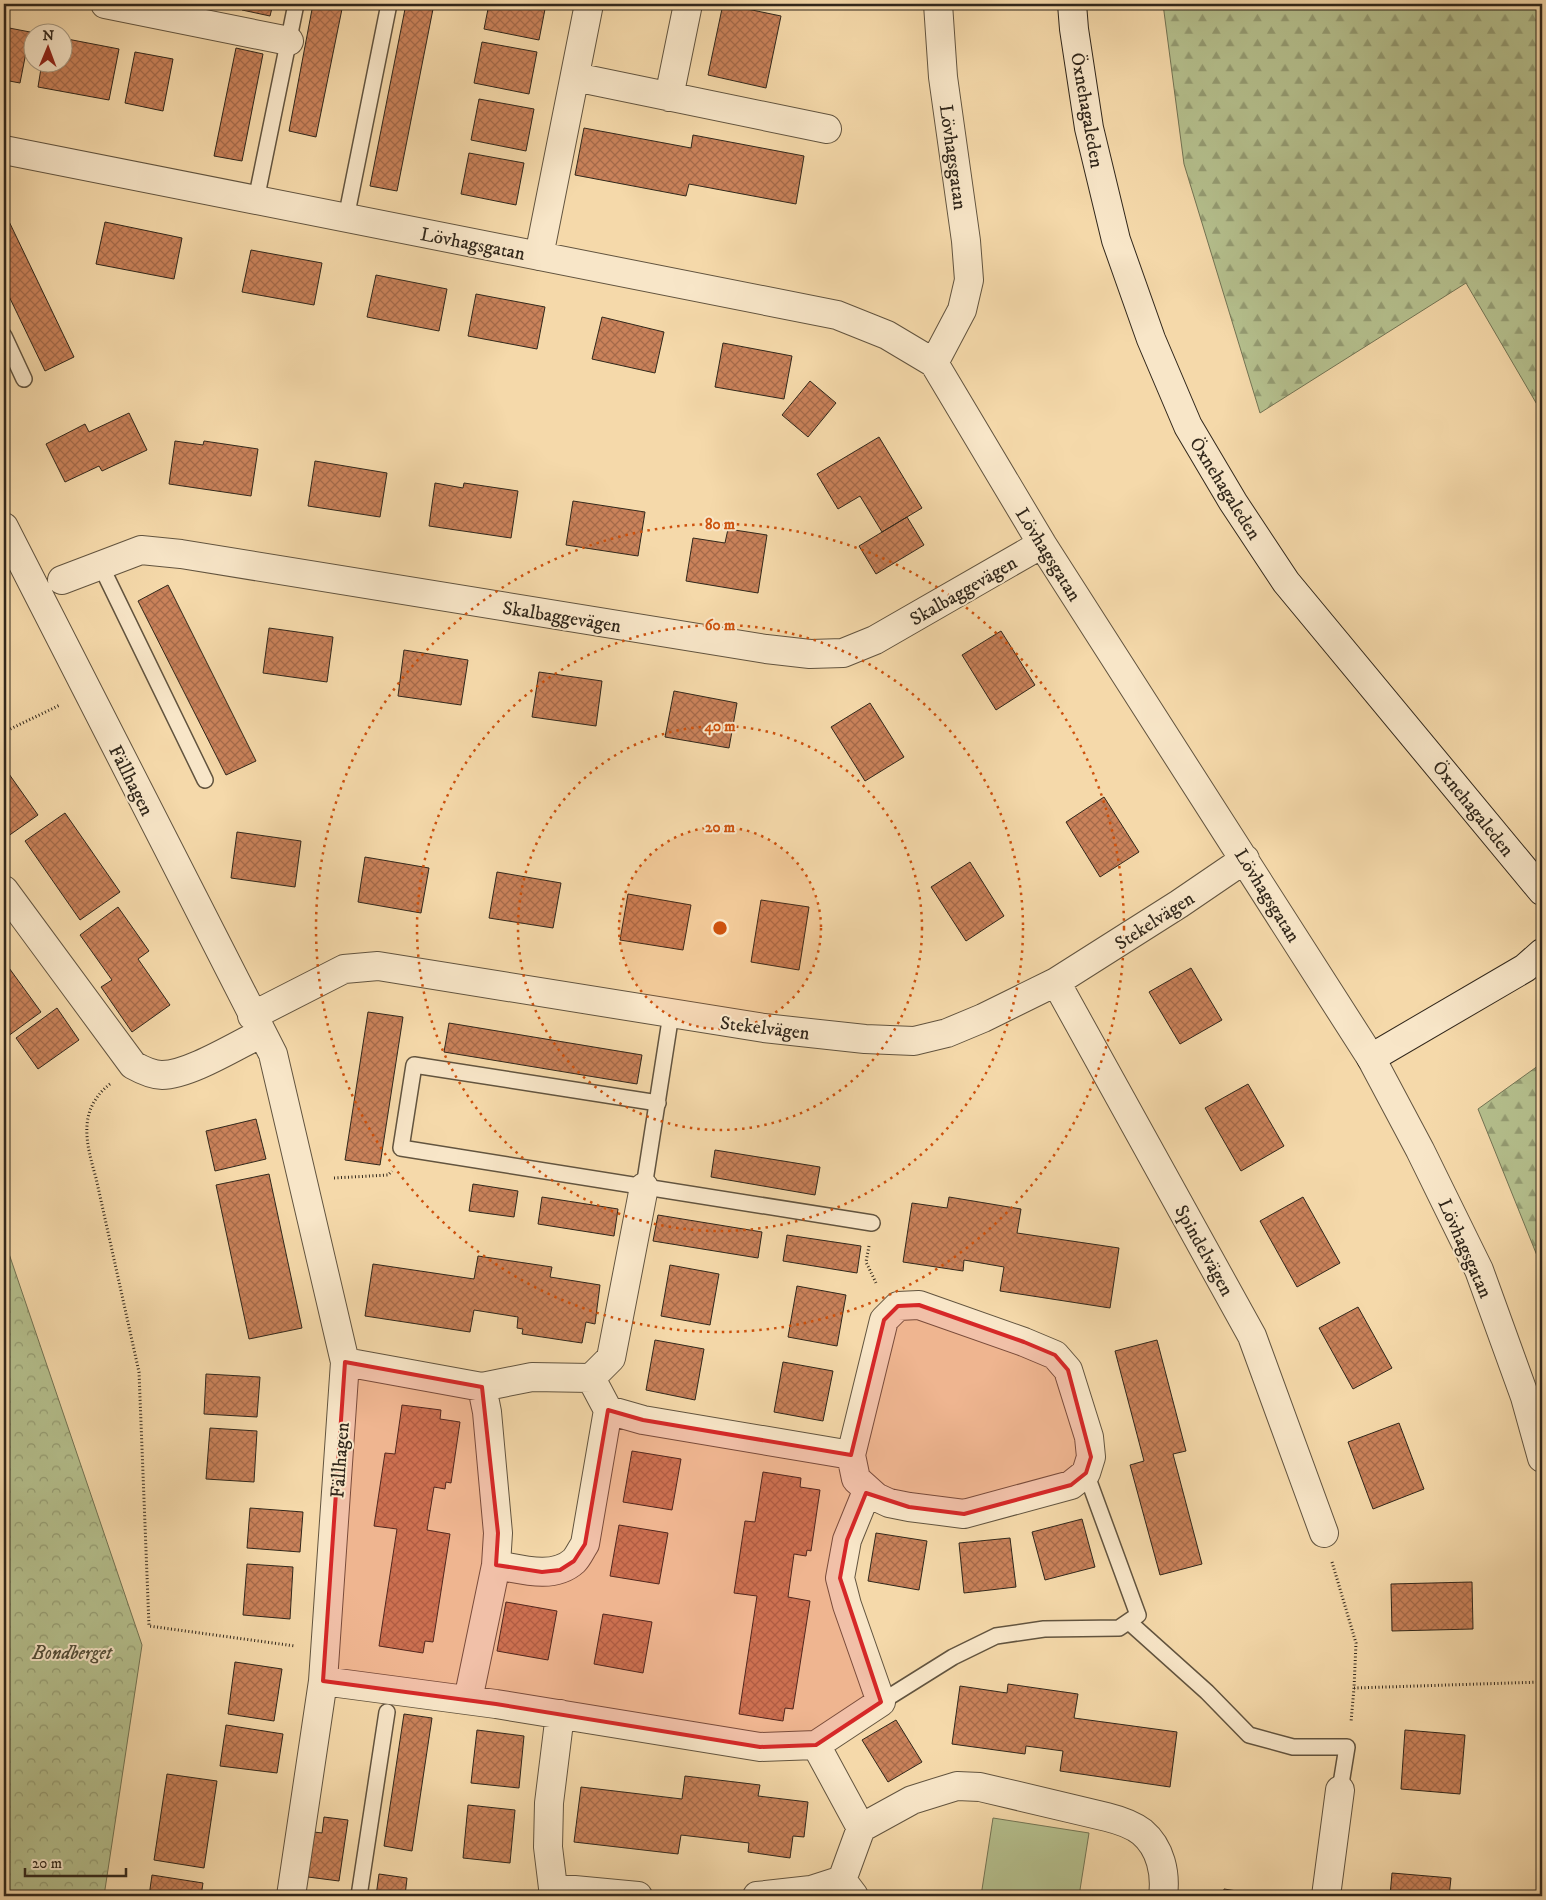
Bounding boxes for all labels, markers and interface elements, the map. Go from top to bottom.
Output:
north arrow [22,22,72,72]
text: N [42,27,55,45]
street label: Öxnehagaleden [1065,51,1109,170]
street label: Lövhagsgatan [934,103,971,211]
street label: Lövhagsgatan [418,223,527,266]
street label: Öxnehagaleden [1184,433,1266,544]
street label: Lövhagsgatan [1010,504,1086,606]
text: 80 m [705,515,736,534]
street label: Skalbaggevägen [906,551,1022,631]
street label: Skalbaggevägen [501,597,623,638]
text: 60 m [705,616,736,635]
text: 40 m [703,717,736,736]
street label: Fällhagen [103,742,158,820]
street label: Öxnehagaleden [1427,756,1519,862]
text: 20 m [705,818,736,837]
street label: Lövhagsgatan [1229,845,1305,947]
street label: Stekelvägen [1111,887,1199,955]
centre of rings [711,919,729,937]
street label: Stekelvägen [719,1012,811,1045]
street label: Lövhagsgatan [1433,1195,1497,1302]
street label: Spindelvägen [1169,1201,1238,1300]
street label: Fällhagen [326,1421,355,1499]
park label: Bondberget [31,1642,113,1665]
scale bar [25,1845,126,1877]
text: 20 m [32,1854,62,1873]

